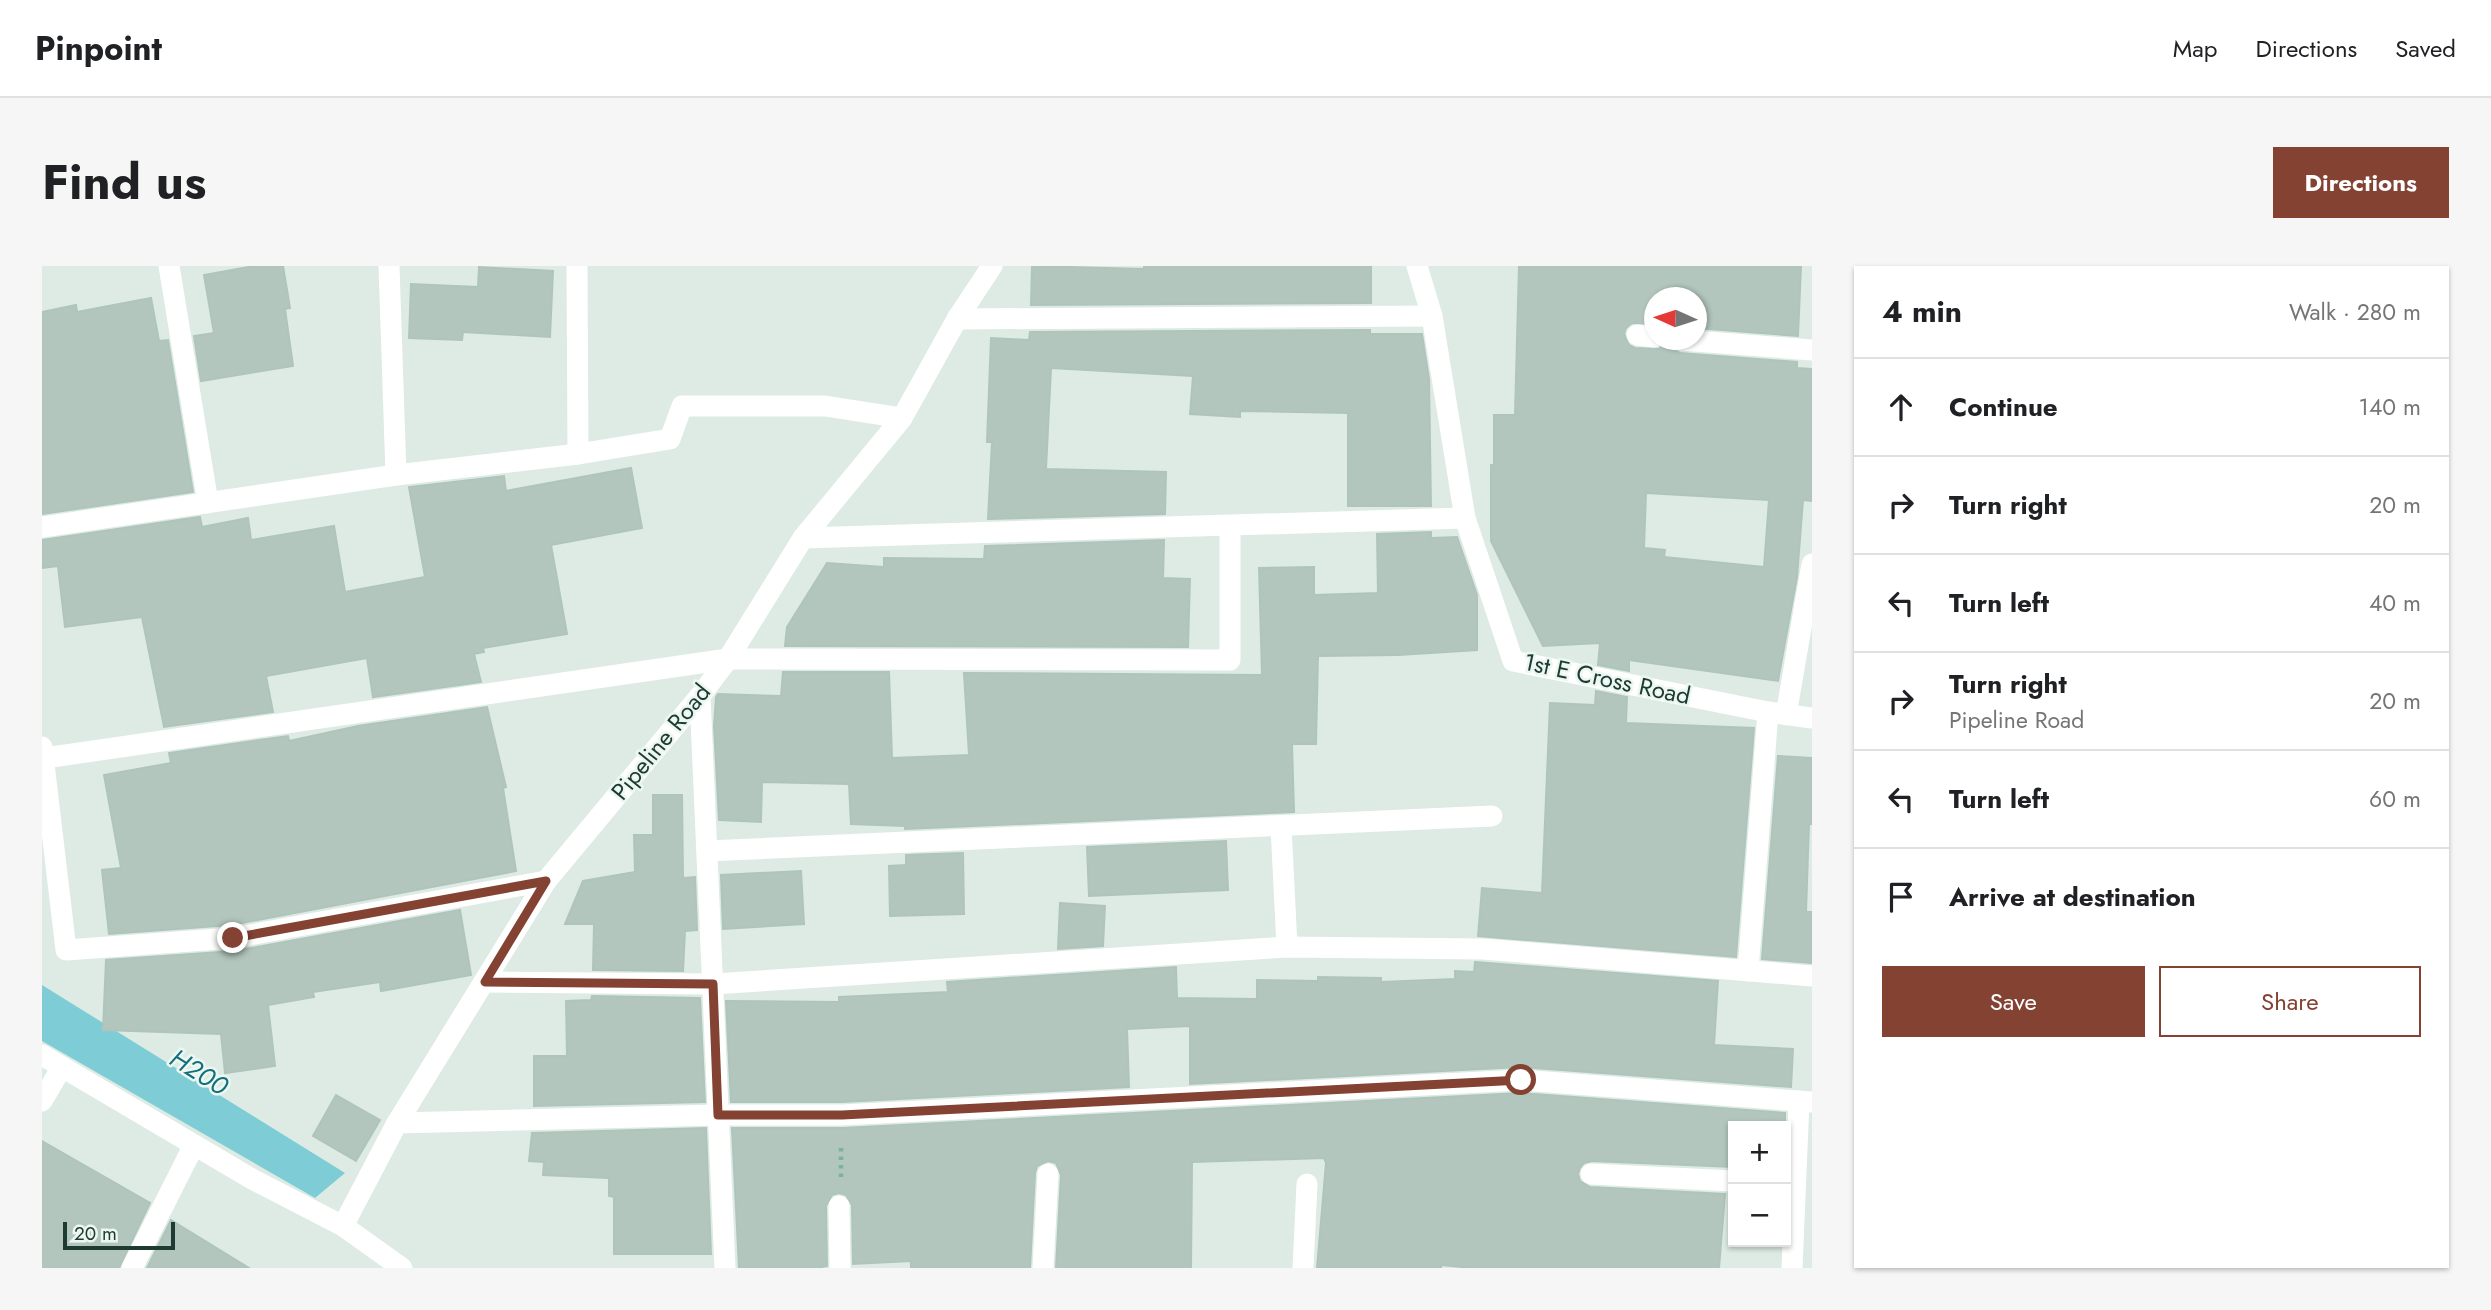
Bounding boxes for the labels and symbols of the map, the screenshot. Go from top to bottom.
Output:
north arrow [1644,287,1707,350]
street label: 1st E Cross Road [1521,644,1694,713]
street label: Pipeline Road [603,676,719,808]
route end [217,922,248,953]
water label: H200 [162,1039,236,1105]
route start [1505,1064,1536,1095]
scale bar [63,1219,175,1251]

